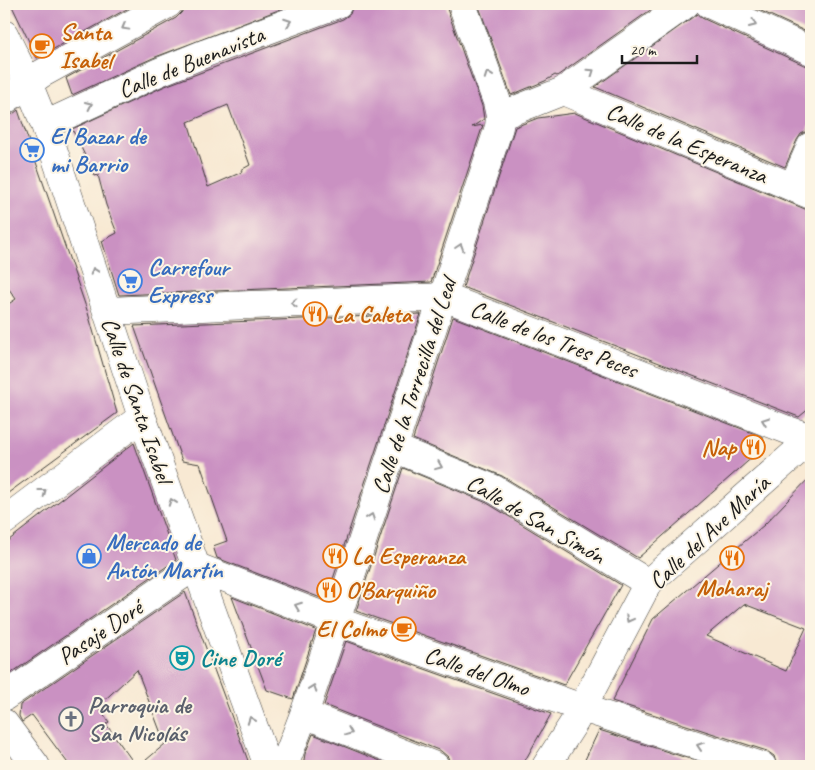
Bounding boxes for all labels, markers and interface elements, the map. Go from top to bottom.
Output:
place label: Santa Isabel [60,17,116,75]
one-way arrow [283,18,292,28]
one-way arrow [748,18,757,28]
street label: Calle de Buenavista [114,19,270,105]
one-way arrow [122,21,131,31]
scale bar [622,32,698,64]
cafe icon: Santa Isabel [29,33,55,59]
text: 20 m [630,41,657,60]
one-way arrow [585,69,594,78]
one-way arrow [484,71,494,80]
street label: Calle de la Esperanza [602,96,773,191]
one-way arrow [84,101,93,111]
place label: El Bazar de mi Barrio [50,121,148,179]
supermarket icon: El Bazar de mi Barrio [19,137,45,163]
one-way arrow [455,243,465,252]
place label: Carrefour Express [148,252,231,310]
one-way arrow [90,267,100,276]
supermarket icon: Carrefour Express [117,268,143,294]
street label: Calle de la Torrecilla del Leal [365,271,464,498]
street label: Calle de los Tres Peces [466,293,643,385]
one-way arrow [290,298,298,308]
place label: La Caleta [332,299,414,329]
restaurant icon: La Caleta [302,301,328,327]
street label: Calle de Santa Isabel [95,314,181,490]
one-way arrow [761,417,770,428]
place label: Nap [701,432,738,462]
restaurant icon: Nap [740,434,766,460]
one-way arrow [434,460,443,471]
street label: Calle de San Simón [461,467,612,571]
street label: Calle del Ave María [642,467,777,596]
one-way arrow [37,489,47,498]
one-way arrow [168,498,178,507]
one-way arrow [365,514,375,522]
place label: Mercado de Antón Martín [106,527,224,585]
place label: La Esperanza [352,541,467,571]
shop icon: Mercado de Antón Martín [76,543,102,569]
restaurant icon: La Esperanza [322,543,348,569]
restaurant icon: Moharaj [719,545,745,571]
place label: Moharaj [696,573,770,603]
place label: O'Barquiño [346,575,437,605]
restaurant icon: O'Barquiño [316,577,342,603]
street label: Pasaje Doré [52,590,152,671]
one-way arrow [294,602,303,613]
place label: El Colmo [316,614,388,644]
one-way arrow [625,614,635,623]
cafe icon: El Colmo [391,616,417,642]
street label: Calle del Olmo [421,639,535,703]
place label: Cine Doré [200,643,284,673]
theatre icon: Cine Doré [169,645,195,671]
one-way arrow [307,684,317,693]
place label: Parroquia de San Nicolás [88,690,193,748]
church icon: Parroquia de San Nicolás [58,706,84,732]
one-way arrow [247,717,257,725]
one-way arrow [344,726,353,737]
one-way arrow [696,741,704,751]

